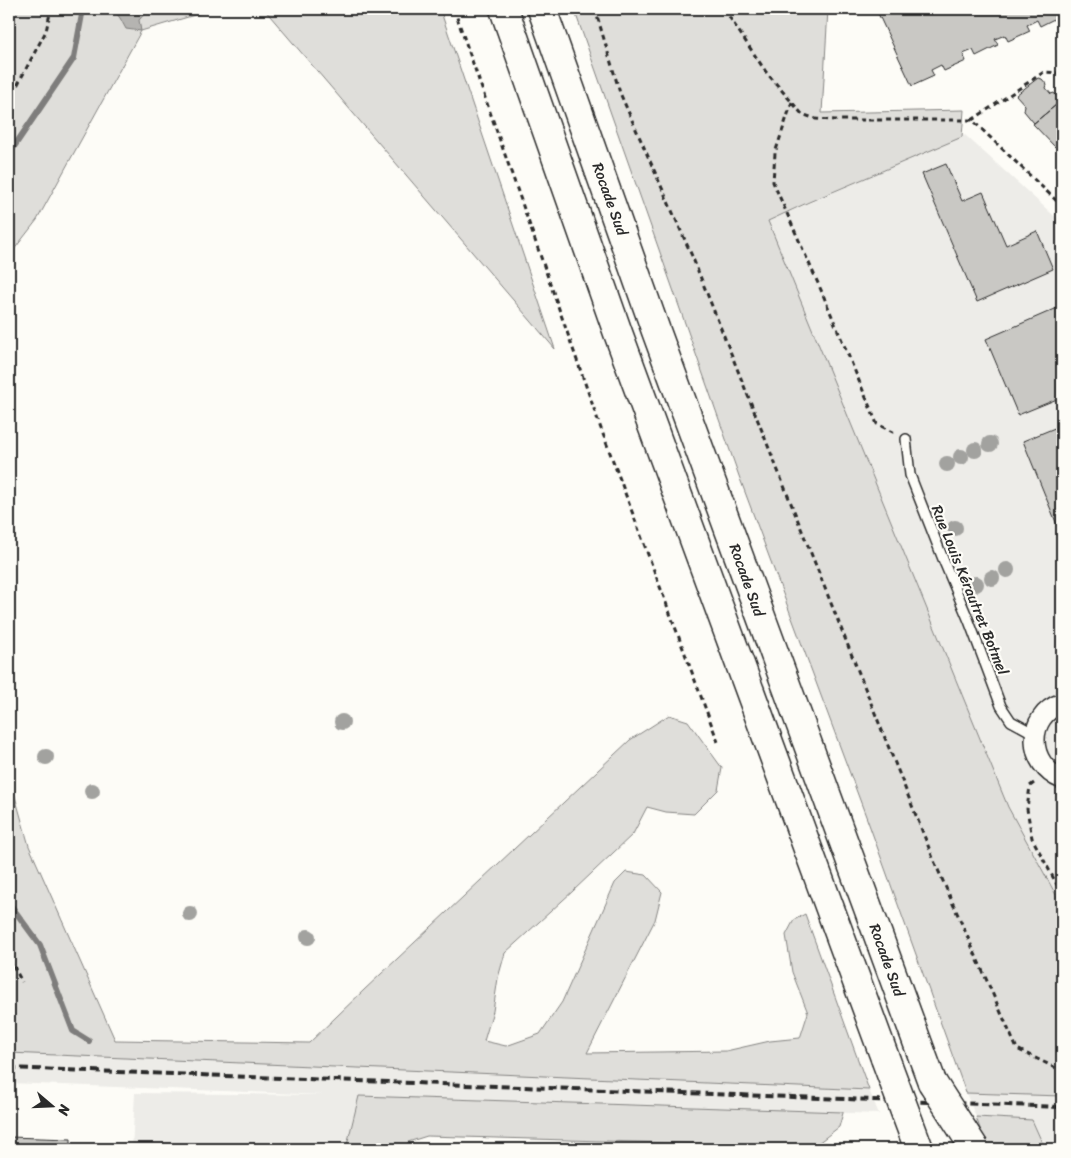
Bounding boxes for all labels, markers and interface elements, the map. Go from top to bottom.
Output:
street label: Rocade Sud [585,159,636,240]
street label: Rue Louis Kérautret Botmel [924,501,1016,680]
street label: Rocade Sud [722,540,773,621]
street label: Rocade Sud [862,920,913,1001]
north arrow [28,1080,78,1130]
text: N [50,1100,78,1119]

